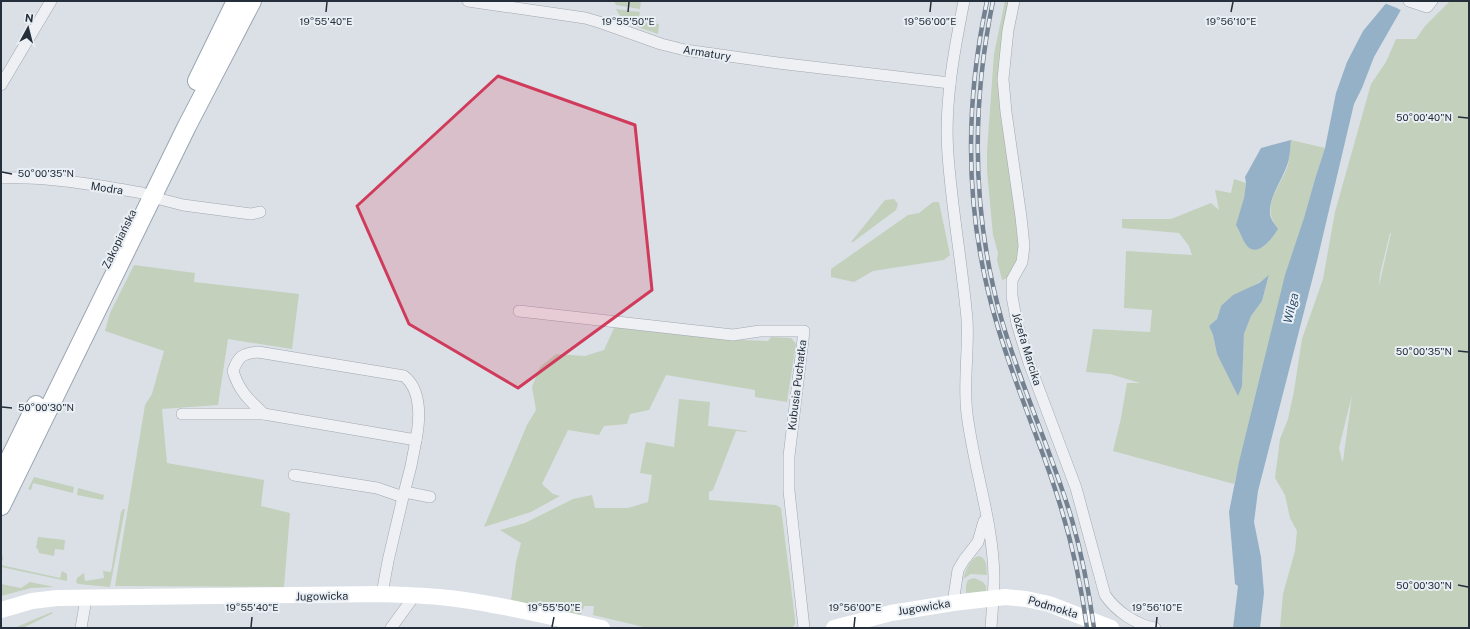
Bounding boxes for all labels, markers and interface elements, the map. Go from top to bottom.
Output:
north arrow [8,8,48,48]
text: N [24,12,34,25]
text: 19°55'40"E [299,15,353,27]
text: 19°55'50"E [601,15,655,27]
text: 19°56'00"E [904,15,956,27]
text: 19°56'10"E [1206,15,1256,27]
street label: Armatury [682,43,732,63]
text: 50°00'40"N [1396,111,1452,123]
text: 50°00'35"N [18,167,74,179]
street label: Modra [90,180,124,196]
street label: Zakopiańska [99,207,139,271]
water label: Wilga [1280,291,1302,325]
street label: Józefa Marcika [1010,311,1044,387]
street label: Kubusia Puchatka [785,339,809,431]
text: 50°00'35"N [1396,345,1452,357]
text: 50°00'30"N [18,401,74,413]
text: 50°00'30"N [1396,579,1452,591]
street label: Jugowicka [296,590,348,602]
street label: Podmokła [1027,594,1079,620]
street label: Jugowicka [897,597,951,617]
text: 19°55'40"E [225,601,279,613]
text: 19°55'50"E [527,601,581,613]
text: 19°56'00"E [829,601,881,613]
text: 19°56'10"E [1132,601,1182,613]

